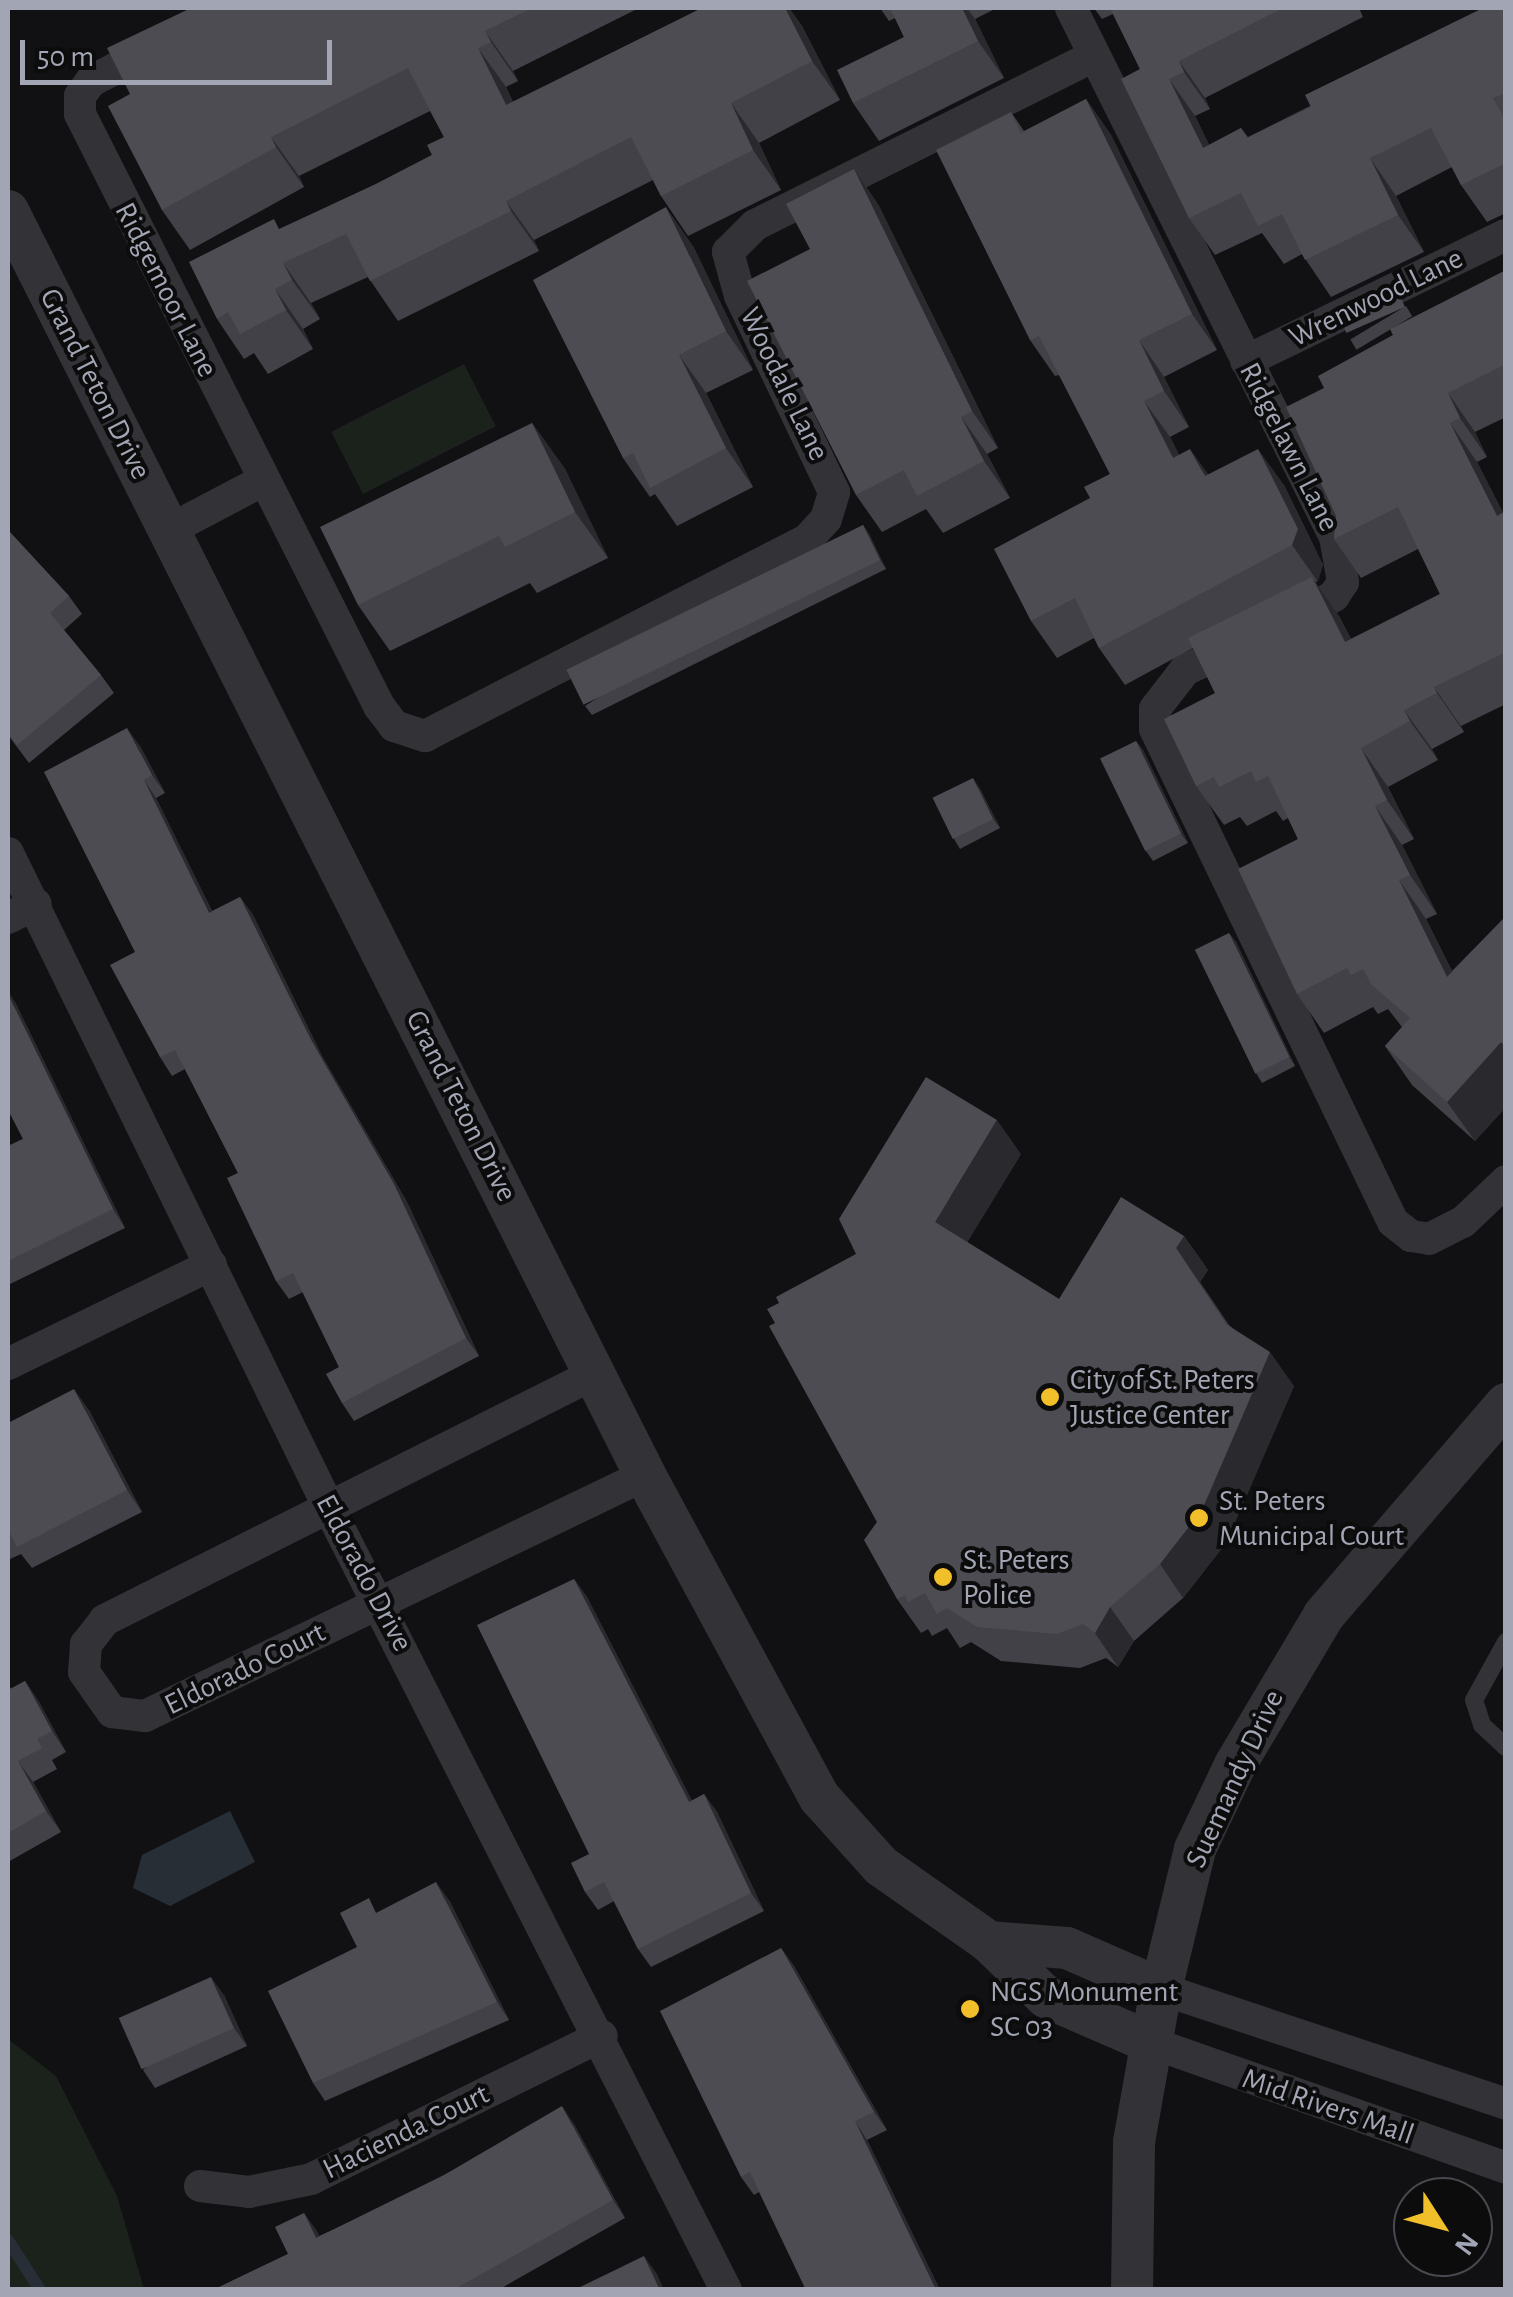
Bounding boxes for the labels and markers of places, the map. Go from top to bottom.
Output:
place label: City of St. Peters Justice Center [1070,1362,1255,1432]
marker: City of St. Peters Justice Center [1039,1386,1061,1408]
place label: St. Peters Municipal Court [1219,1483,1404,1554]
marker: St. Peters Municipal Court [1188,1507,1210,1529]
place label: St. Peters Police [963,1542,1070,1612]
marker: St. Peters Police [932,1566,954,1588]
place label: NGS Monument SC 03 [990,1974,1178,2044]
marker: NGS Monument SC 03 [959,1998,981,2020]

